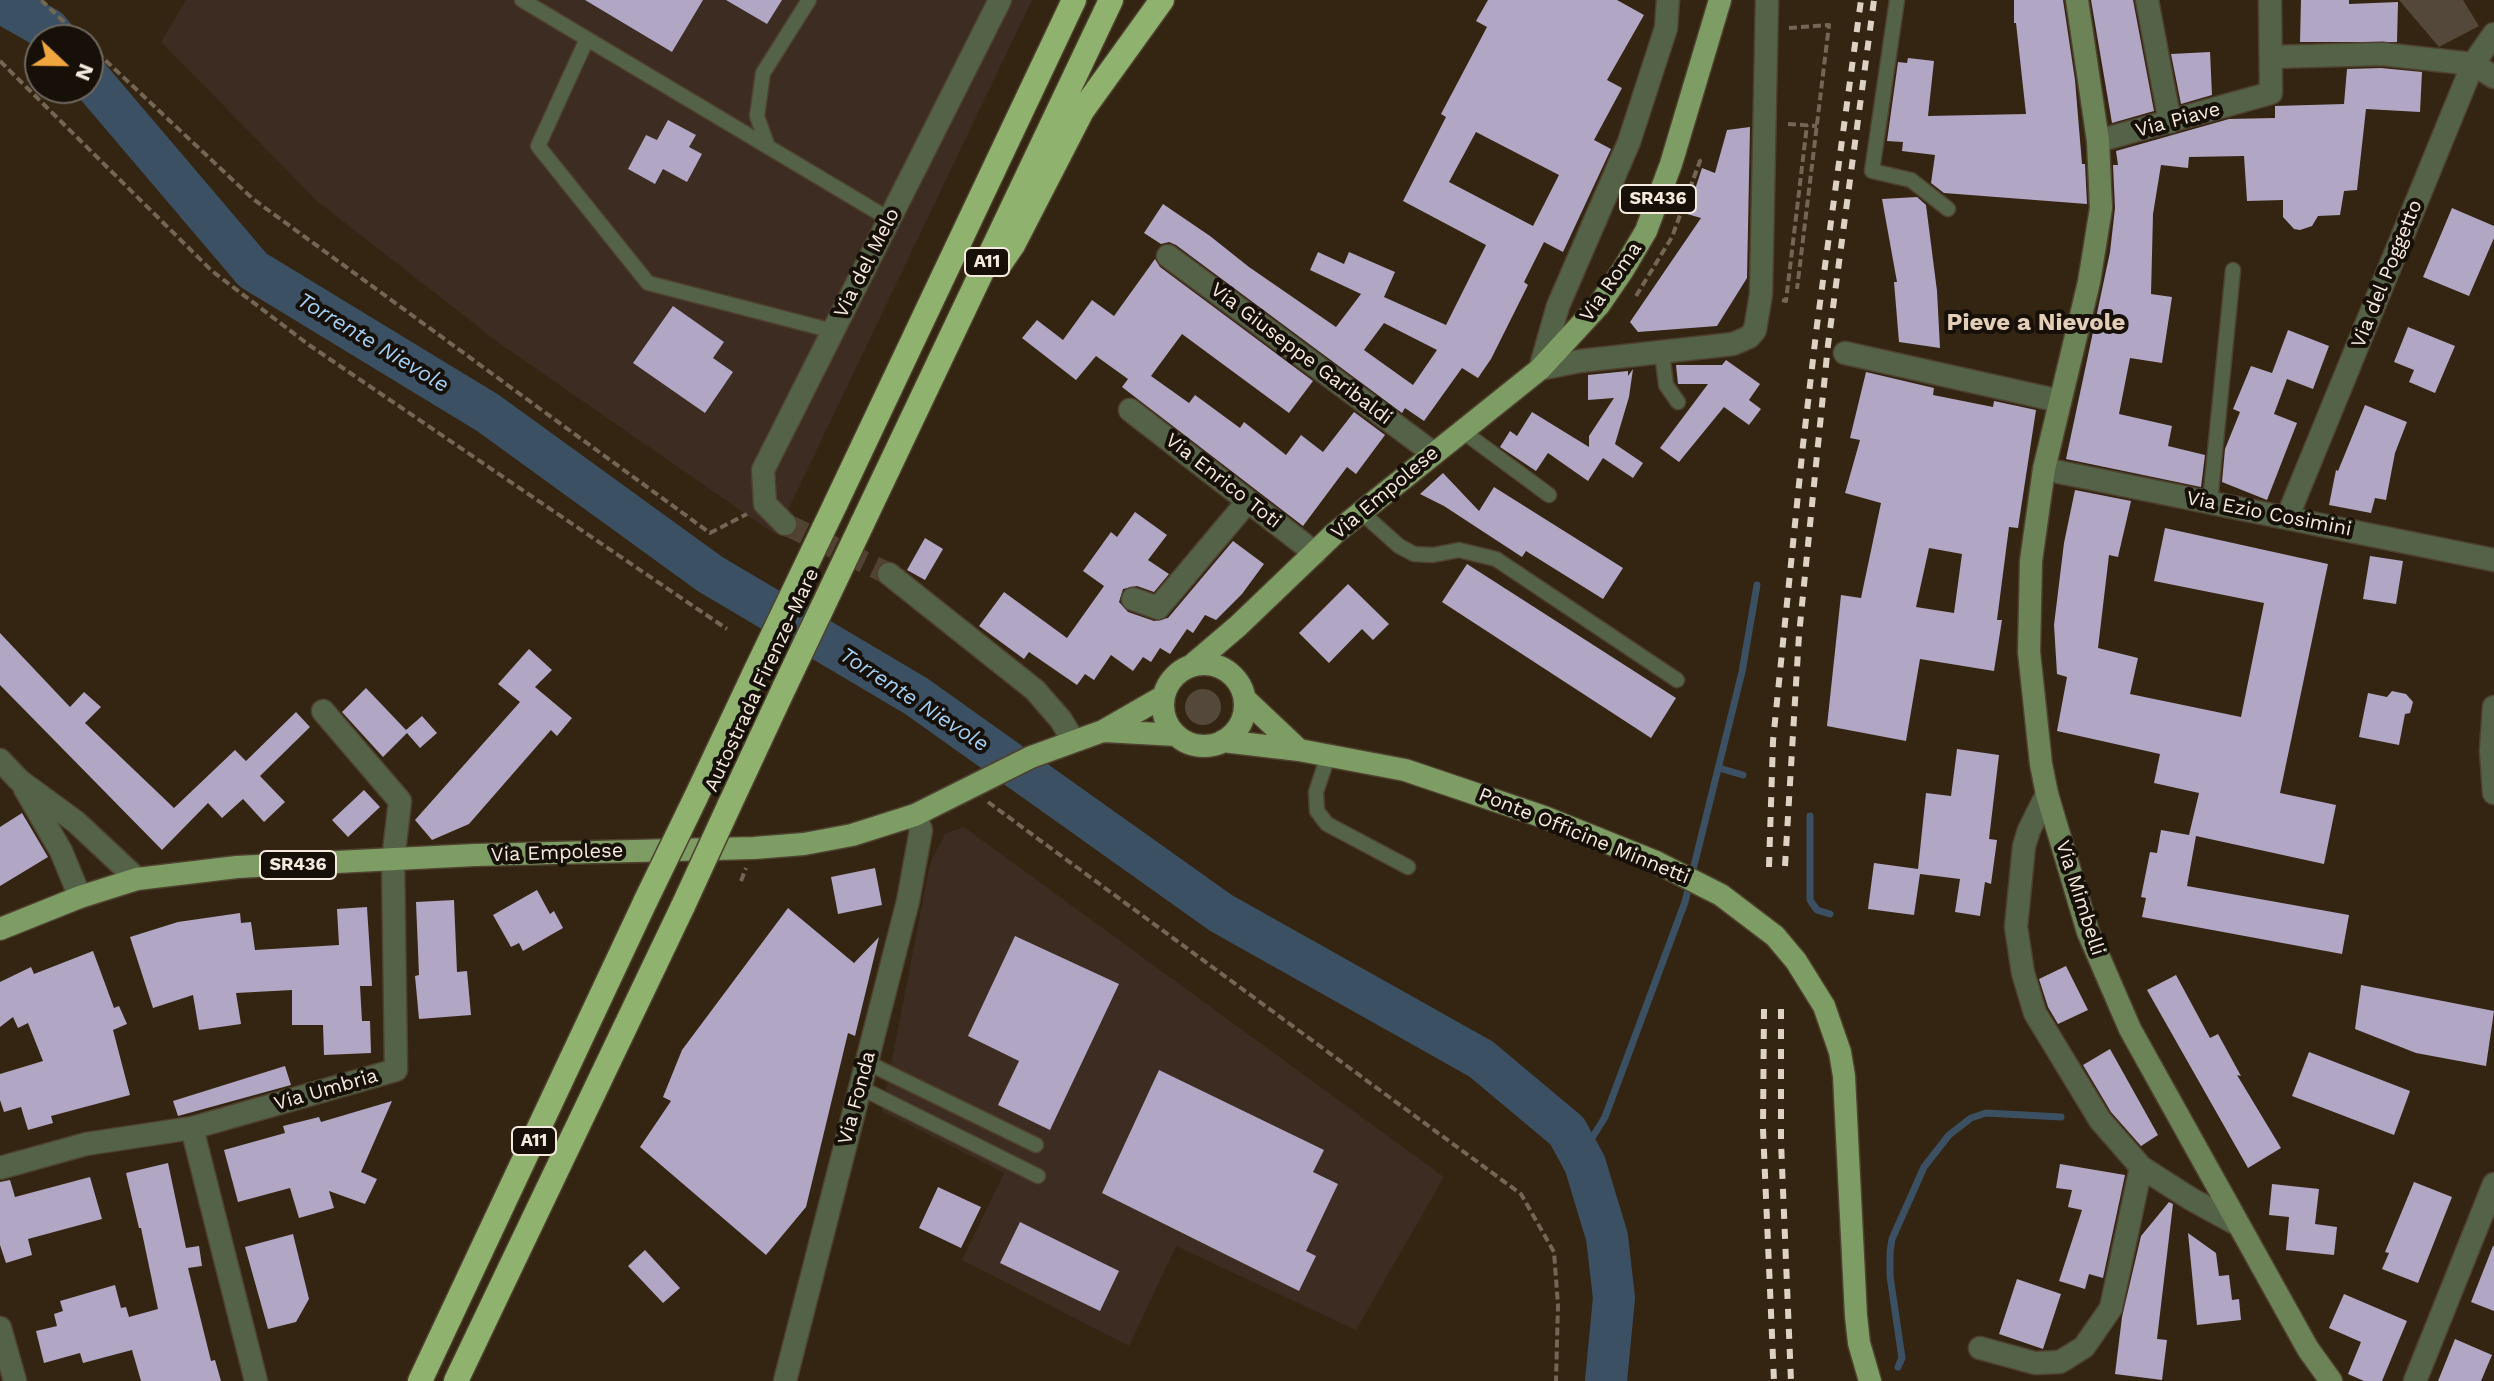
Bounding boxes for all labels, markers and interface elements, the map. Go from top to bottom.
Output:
north arrow [24,24,104,104]
text: N [70,60,100,85]
street label: Via Piave [2133,97,2223,143]
road number: SR436 [1620,185,1696,213]
street label: Via del Poggetto [2346,197,2428,351]
street label: Via del Melo [829,204,905,322]
street label: Via Roma [1575,238,1647,326]
road number: A11 [965,248,1009,276]
street label: Via Giuseppe Garibaldi [1205,278,1397,430]
water label: Torrente Nievole [292,287,454,399]
district label: Pieve a Nievole [1947,309,2125,337]
street label: Via Enrico Toti [1160,428,1286,534]
street label: Via Empolese [1327,441,1443,545]
street label: Via Ezio Cosimini [2184,486,2354,542]
street label: Autostrada Firenze-Mare [700,564,824,796]
water label: Torrente Nievole [834,642,994,758]
street label: Ponte Officine Minnetti [1475,783,1693,889]
street label: Via Mimbelli [2050,837,2110,959]
street label: Via Empolese [490,839,624,867]
road number: SR436 [260,851,336,879]
street label: Via Fonda [833,1049,881,1147]
street label: Via Umbria [271,1064,381,1116]
road number: A11 [512,1127,556,1155]

